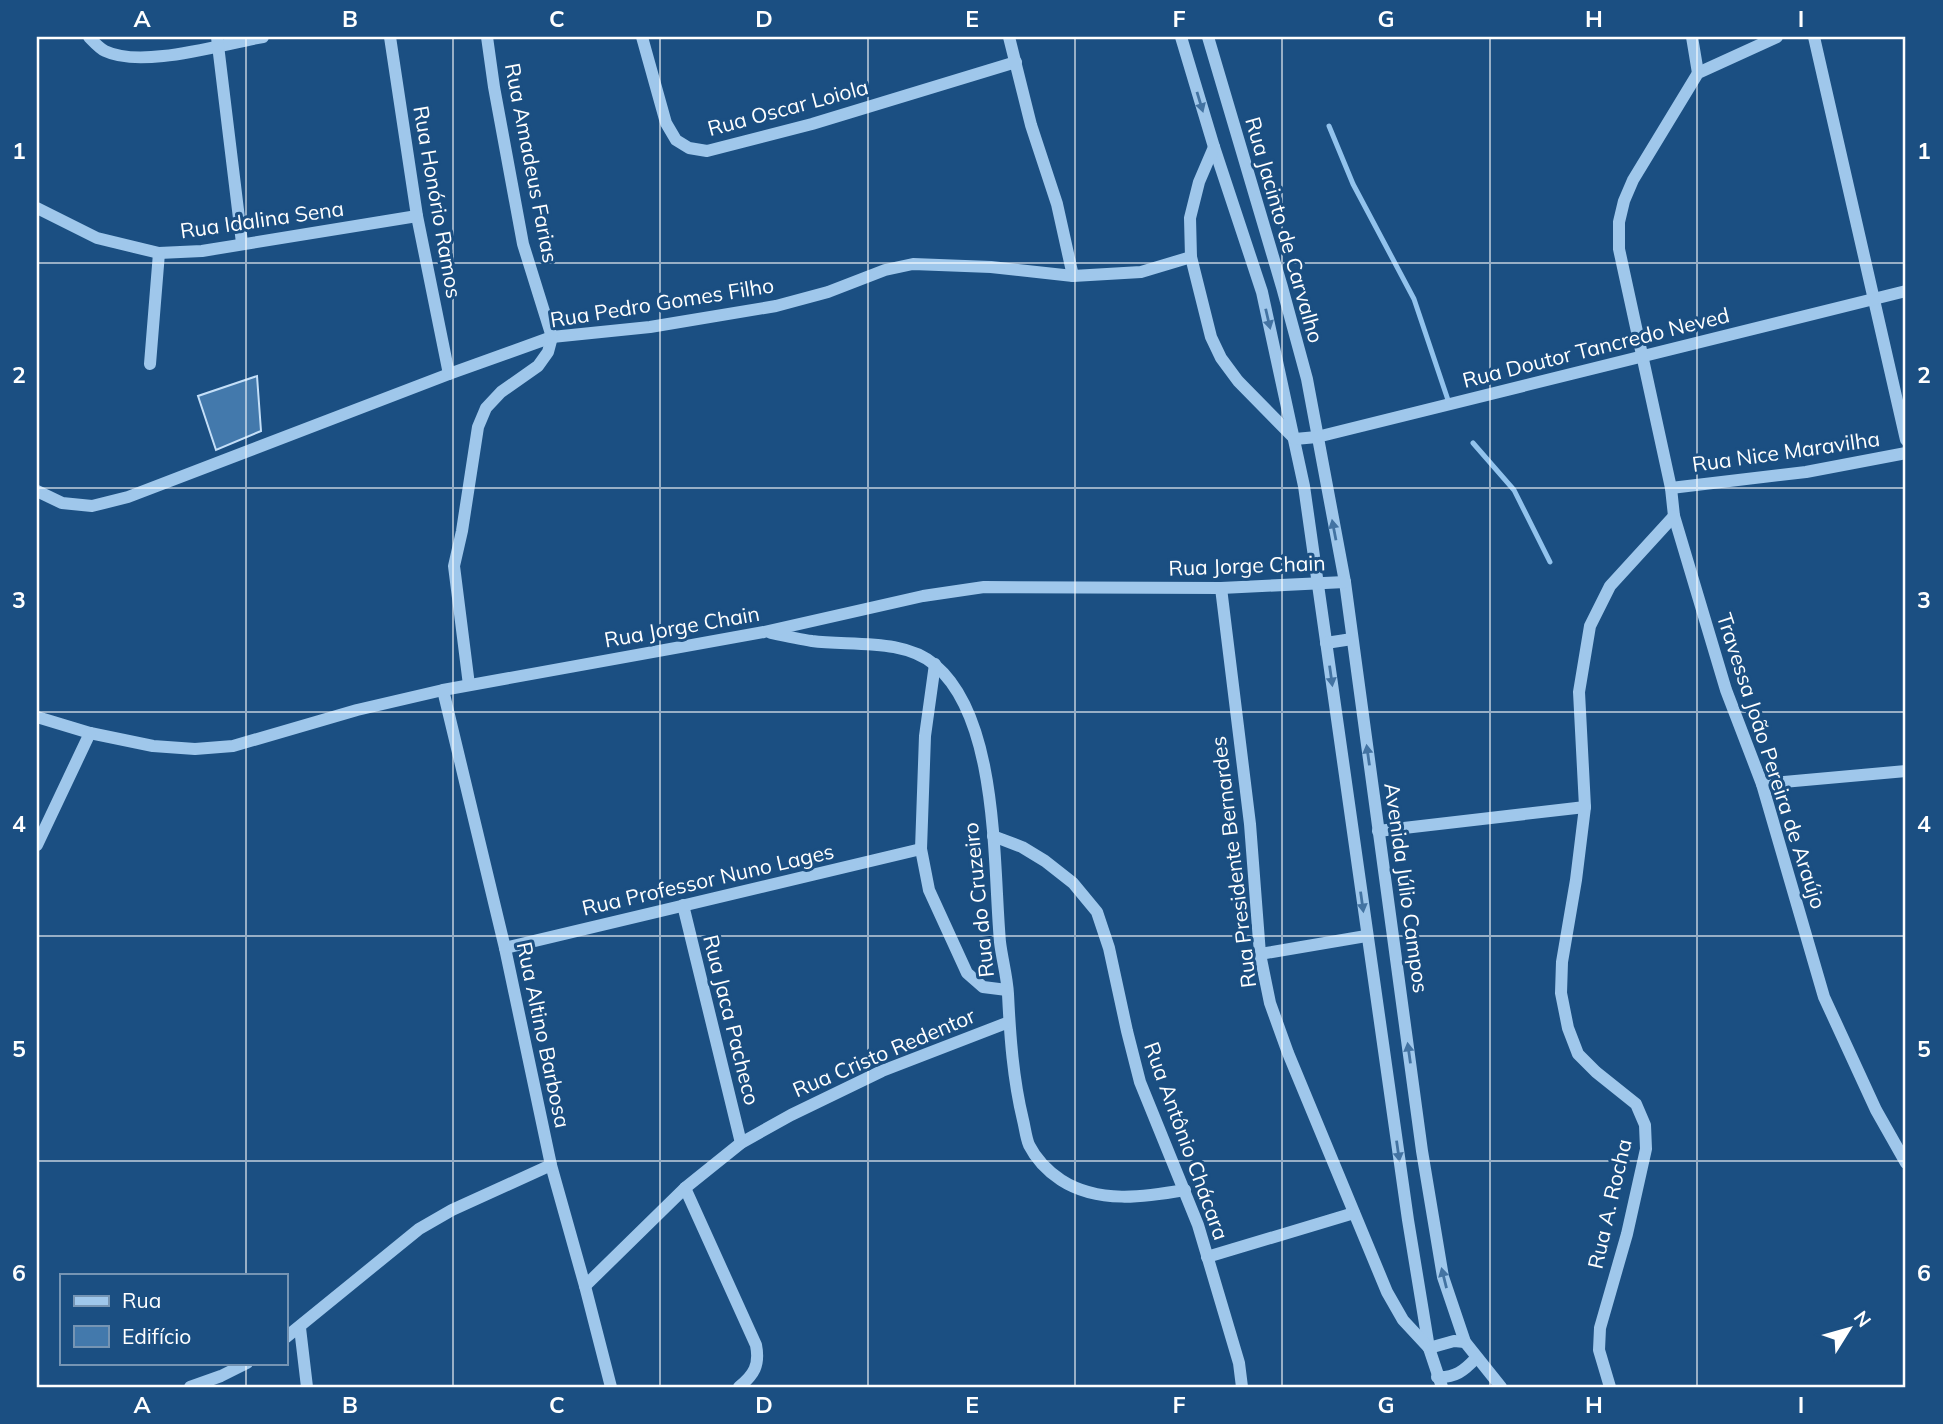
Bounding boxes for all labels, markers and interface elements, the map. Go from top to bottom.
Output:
text: A [133,4,151,33]
text: B [342,4,358,33]
text: C [549,4,565,33]
text: D [755,4,773,33]
text: E [965,4,979,33]
text: F [1172,4,1186,33]
text: G [1377,4,1395,33]
text: H [1585,4,1603,33]
text: I [1798,4,1804,33]
street label: Rua Amadeus Farias [500,61,564,265]
street label: Rua Oscar Loiola [705,73,871,141]
one-way arrow [1196,92,1206,113]
street label: Rua Honório Ramos [408,103,468,300]
street label: Rua Jacinto de Carvalho [1240,114,1330,346]
text: 1 [12,136,26,165]
text: 1 [1917,136,1931,165]
street label: Rua Idalina Sena [178,195,345,243]
street label: Rua Pedro Gomes Filho [548,271,776,333]
street label: Rua Doutor Tancredo Neved [1460,301,1732,393]
one-way arrow [1262,308,1273,330]
text: 2 [12,360,26,389]
text: 2 [1917,360,1931,389]
street label: Rua Nice Maravilha [1690,425,1881,477]
one-way arrow [1329,519,1340,541]
street label: Rua Jorge Chain [1168,549,1326,581]
text: 3 [12,585,26,614]
text: 3 [1917,585,1931,614]
street label: Rua Jorge Chain [602,600,762,652]
street label: Travessa João Pereira de Araújo [1712,609,1832,912]
one-way arrow [1325,665,1336,687]
street label: Rua Presidente Bernardes [1205,735,1261,989]
one-way arrow [1362,744,1373,766]
street label: Avenida Júlio Campos [1379,781,1435,995]
text: 4 [12,809,26,838]
text: 4 [1917,809,1931,838]
street label: Rua do Cruzeiro [957,821,999,979]
street label: Rua Professor Nuno Lages [579,837,836,921]
one-way arrow [1356,891,1367,913]
street label: Rua Jaca Pacheco [698,932,766,1108]
street label: Rua Altino Barbosa [512,939,576,1130]
street label: Rua Cristo Redentor [788,1002,979,1102]
text: 5 [12,1034,26,1063]
text: 5 [1917,1034,1931,1063]
street label: Rua Antônio Chácara [1139,1038,1235,1243]
one-way arrow [1403,1042,1414,1064]
street label: Rua A. Rocha [1581,1136,1637,1271]
one-way arrow [1392,1140,1403,1162]
text: 6 [12,1258,26,1287]
text: 6 [1917,1258,1931,1287]
one-way arrow [1438,1266,1449,1288]
legend [60,1274,287,1364]
text: Rua [122,1287,161,1313]
north arrow [1814,1294,1884,1364]
text: N [1849,1306,1876,1332]
text: Edifício [122,1323,191,1349]
text: A [133,1390,151,1419]
text: B [342,1390,358,1419]
text: C [549,1390,565,1419]
text: D [755,1390,773,1419]
text: E [965,1390,979,1419]
text: F [1172,1390,1186,1419]
text: G [1377,1390,1395,1419]
text: H [1585,1390,1603,1419]
text: I [1798,1390,1804,1419]

